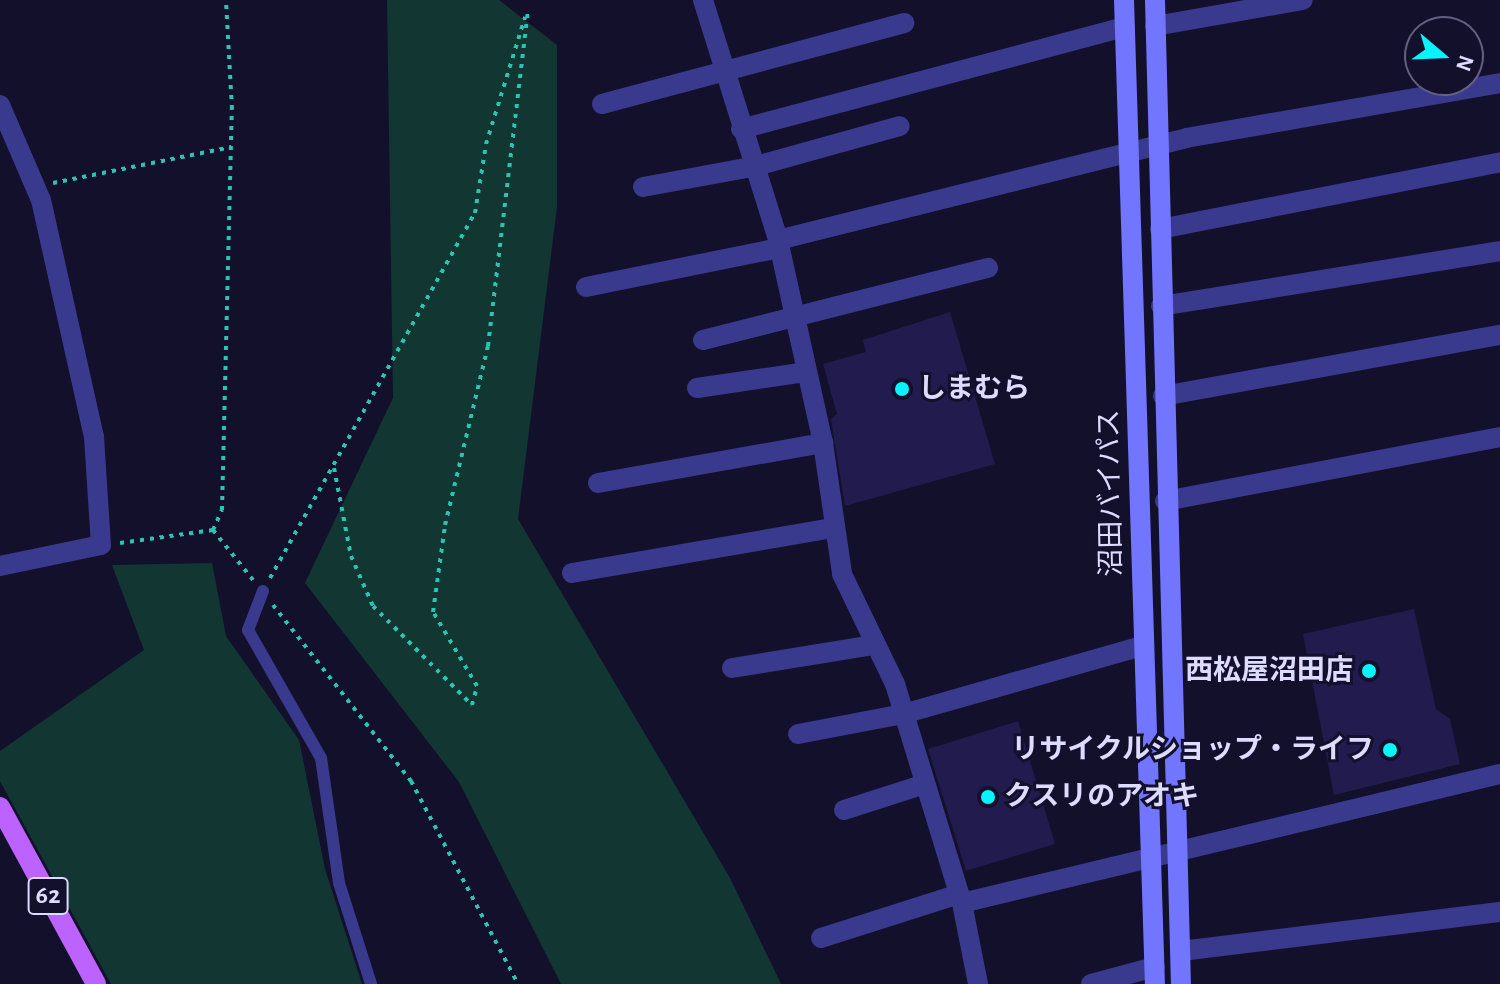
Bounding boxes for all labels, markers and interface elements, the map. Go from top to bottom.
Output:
north arrow [1404,16,1484,96]
text: N [1452,52,1478,74]
place label: しまむら [918,372,1030,406]
marker: しまむら [893,380,911,398]
street label: 沼田バイパス [1093,409,1129,577]
place label: 西松屋沼田店 [1185,654,1353,688]
marker: 西松屋沼田店 [1360,662,1378,680]
place label: リサイクルショップ・ライフ [1010,733,1374,767]
marker: リサイクルショップ・ライフ [1381,741,1399,759]
place label: クスリのアオキ [1004,780,1200,814]
marker: クスリのアオキ [979,788,997,806]
road number: 62 [26,874,70,918]

